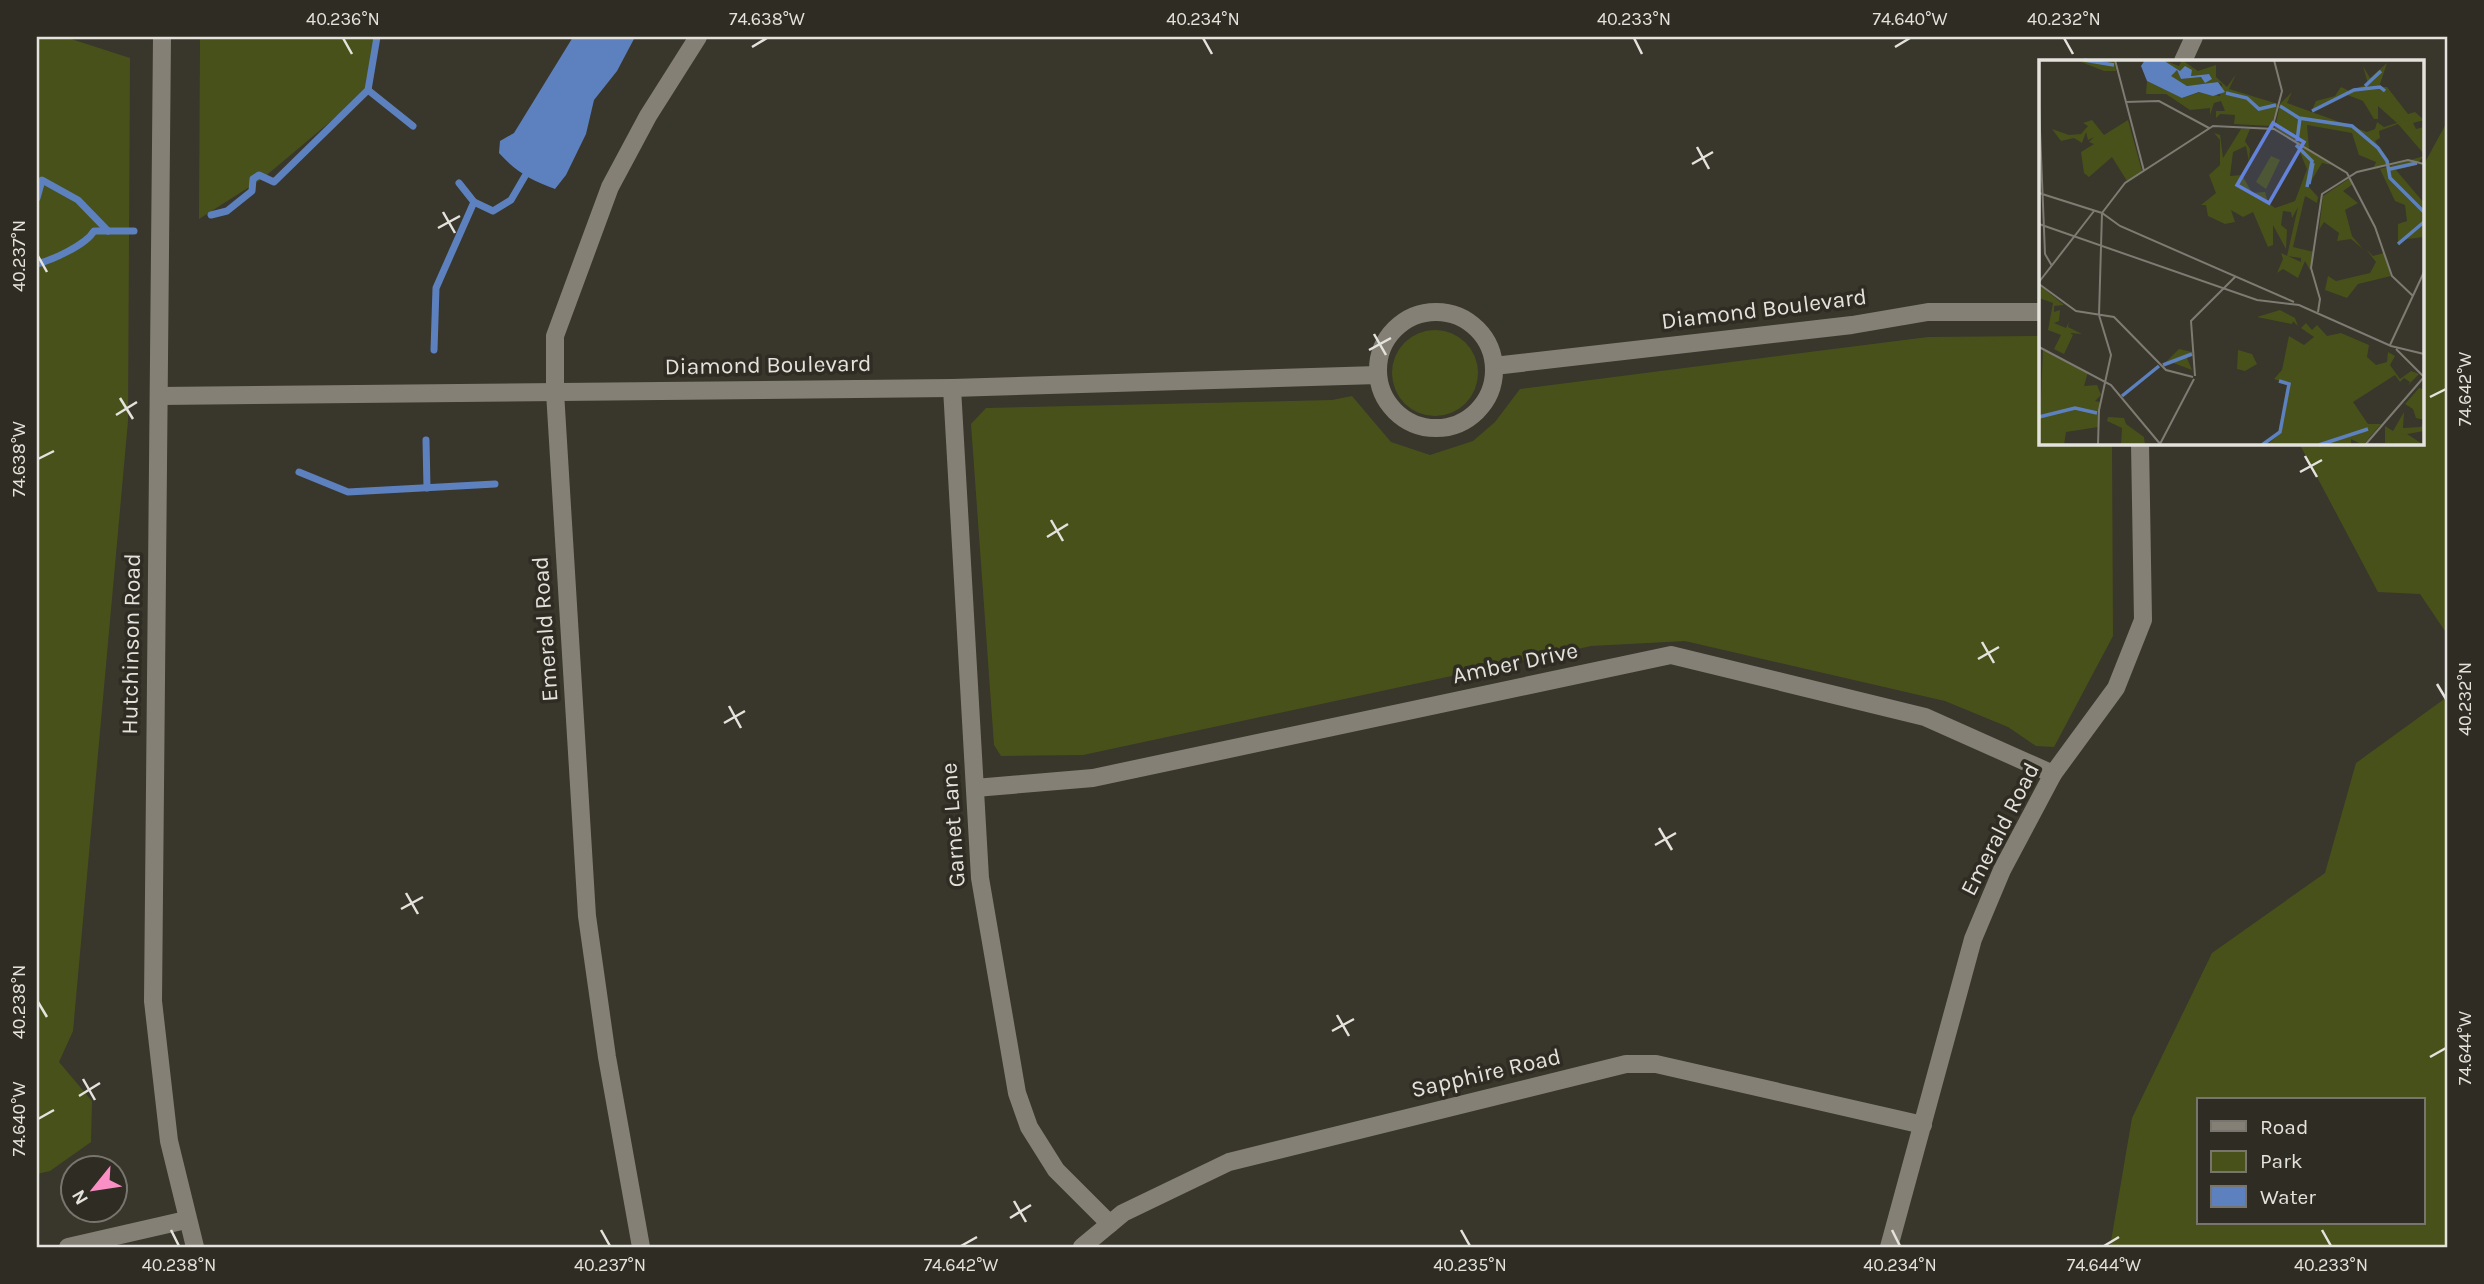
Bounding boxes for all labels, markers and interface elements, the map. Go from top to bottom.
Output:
text: 40.236°N [306,8,380,30]
text: 74.638°W [729,8,805,30]
text: 40.234°N [1166,8,1240,30]
text: 40.233°N [1597,8,1671,30]
text: 74.640°W [1873,8,1947,30]
text: 40.232°N [2027,8,2101,30]
inset map [2039,60,2424,444]
text: 40.237°N [8,220,30,292]
street label: Diamond Boulevard [1660,283,1868,335]
street label: Diamond Boulevard [664,350,872,380]
text: 74.642°W [2454,352,2476,426]
text: 74.638°W [8,421,30,497]
street label: Hutchinson Road [116,553,146,735]
street label: Emerald Road [526,555,564,703]
street label: Amber Drive [1450,637,1580,689]
text: 40.232°N [2454,662,2476,736]
street label: Emerald Road [1955,758,2045,900]
street label: Garnet Lane [935,762,971,888]
text: 40.238°N [8,965,30,1039]
text: 74.644°W [2454,1011,2476,1085]
street label: Sapphire Road [1409,1043,1563,1103]
text: 74.640°W [8,1082,30,1156]
legend [2197,1098,2424,1224]
text: Road [2260,1115,2308,1139]
text: Park [2260,1149,2303,1173]
north arrow [60,1154,130,1224]
text: Water [2260,1185,2316,1209]
text: N [67,1186,93,1208]
text: 40.238°N [142,1254,216,1276]
text: 40.237°N [574,1254,646,1276]
text: 74.642°W [924,1254,998,1276]
text: 40.235°N [1433,1254,1507,1276]
text: 40.234°N [1863,1254,1937,1276]
text: 74.644°W [2067,1254,2141,1276]
text: 40.233°N [2294,1254,2368,1276]

